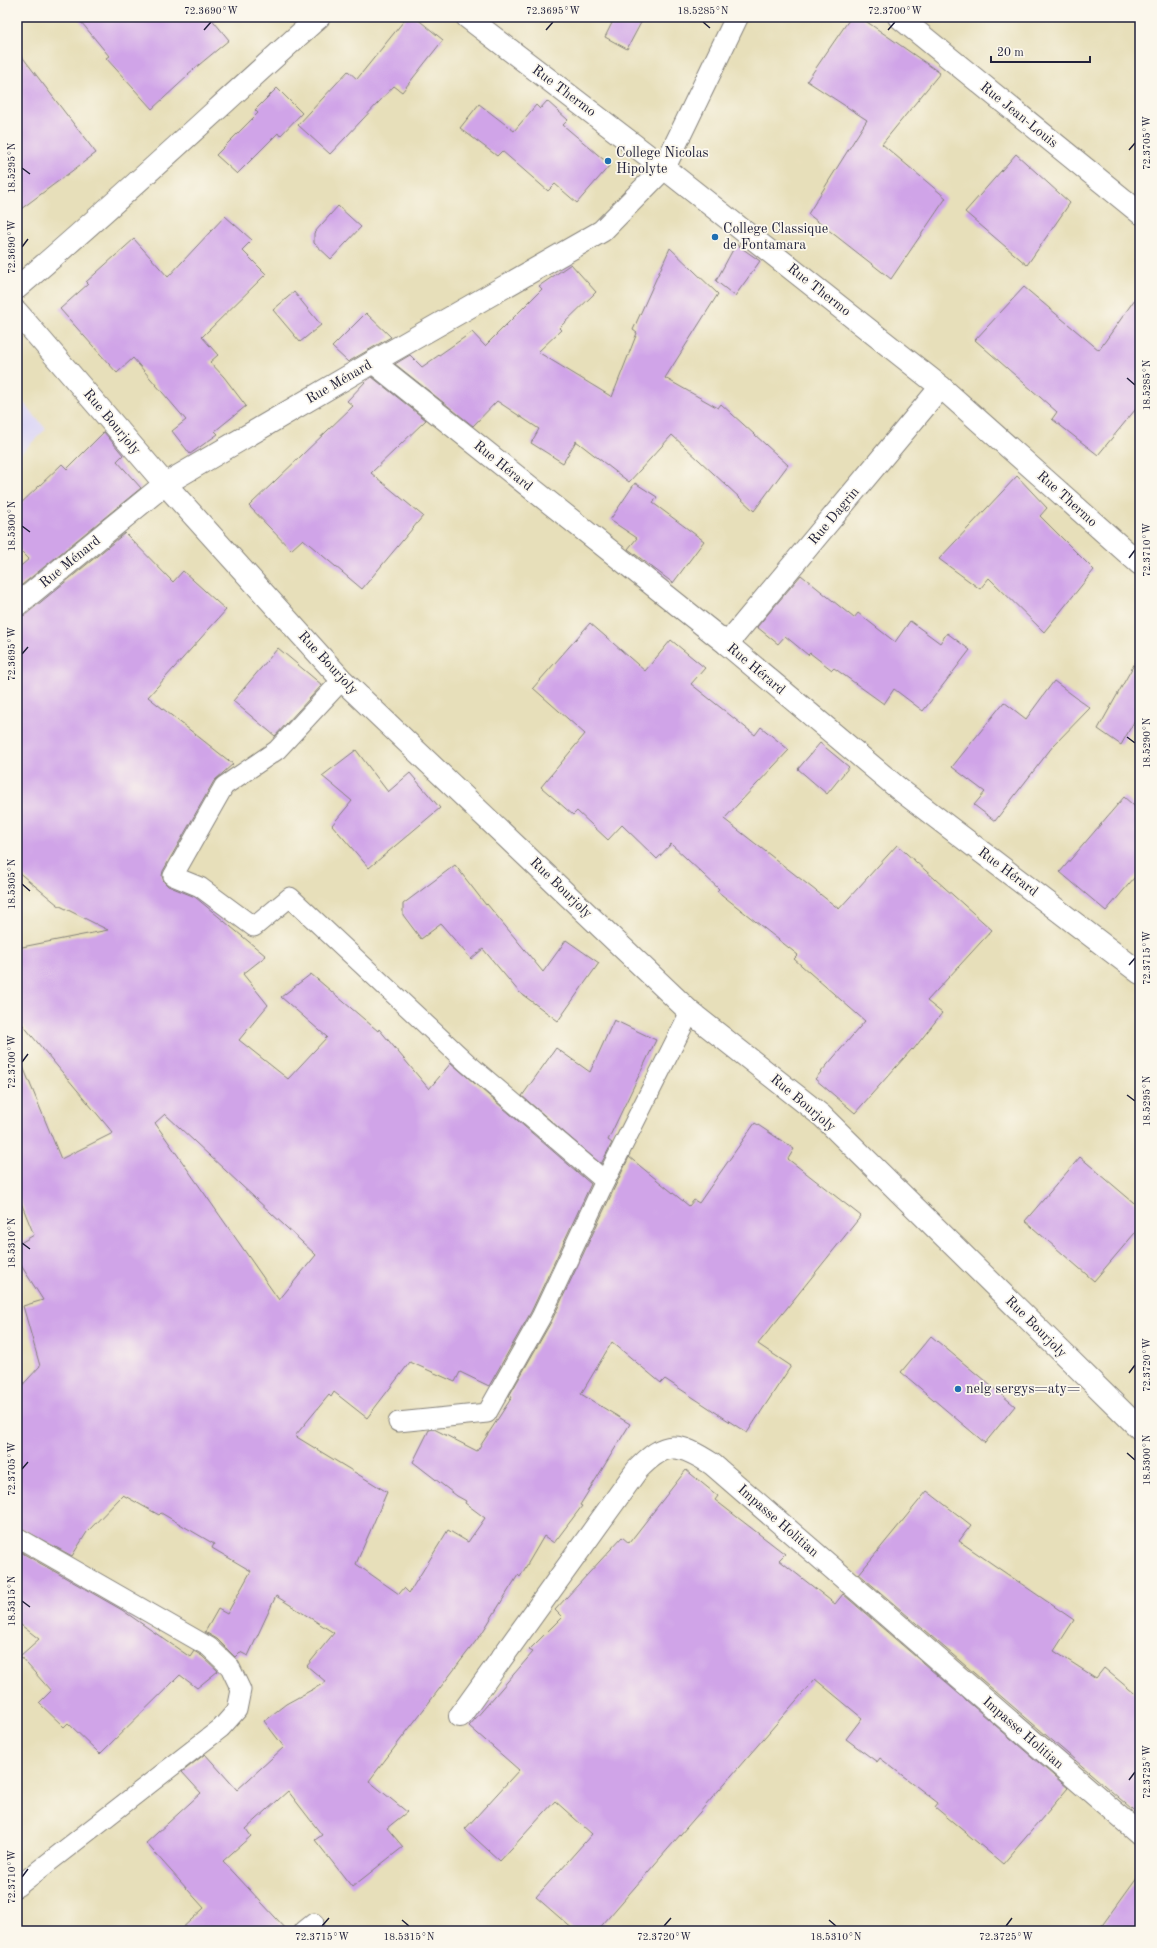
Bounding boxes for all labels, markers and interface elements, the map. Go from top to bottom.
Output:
text: 72.3690°W [184,6,238,16]
text: 72.3695°W [526,6,580,16]
text: 18.5285°N [677,6,729,16]
text: 72.3700°W [868,6,922,16]
scale bar [991,38,1090,64]
text: 20 m [997,47,1024,59]
street label: Rue Thermo [530,63,598,119]
street label: Rue Jean-Louis [978,80,1060,150]
text: 72.3705°W [1142,116,1152,170]
text: 18.5295°N [7,142,17,194]
place label: College Nicolas Hipolyte [616,146,709,176]
marker: College Nicolas Hipolyte [603,156,613,166]
text: 72.3690°W [7,220,17,274]
place label: College Classique de Fontamara [723,222,828,252]
marker: College Classique de Fontamara [710,232,720,242]
street label: Rue Thermo [785,261,853,319]
street label: Rue Ménard [304,358,374,406]
text: 18.5285°N [1142,359,1152,411]
street label: Rue Bourjoly [81,387,144,458]
street label: Rue Hérard [471,438,535,494]
street label: Rue Thermo [1034,468,1100,530]
street label: Rue Dagrin [806,484,862,547]
text: 18.5300°N [7,500,17,552]
text: 72.3710°W [1142,523,1152,577]
street label: Rue Ménard [37,533,103,591]
text: 72.3695°W [7,627,17,681]
street label: Rue Bourjoly [295,629,361,698]
street label: Rue Hérard [724,641,788,697]
text: 18.5290°N [1142,717,1152,769]
street label: Rue Hérard [975,845,1041,899]
street label: Rue Bourjoly [527,855,595,921]
text: 18.5305°N [7,858,17,910]
text: 72.3715°W [1142,931,1152,985]
text: 72.3700°W [7,1035,17,1089]
street label: Rue Bourjoly [768,1072,839,1135]
text: 18.5295°N [1142,1075,1152,1127]
text: 18.5310°N [7,1217,17,1269]
street label: Rue Bourjoly [1003,1294,1070,1361]
text: 72.3720°W [1142,1338,1152,1392]
place label: nelg sergys=aty= [966,1382,1080,1396]
marker: nelg sergys=aty= [953,1384,963,1394]
text: 18.5300°N [1142,1434,1152,1486]
text: 72.3705°W [7,1442,17,1496]
street label: Impasse Holitian [735,1482,821,1560]
text: 18.5315°N [7,1575,17,1627]
street label: Impasse Holitian [980,1694,1066,1772]
text: 72.3725°W [1142,1745,1152,1799]
text: 72.3710°W [7,1850,17,1904]
text: 72.3715°W [295,1932,349,1942]
text: 18.5315°N [383,1932,435,1942]
text: 72.3720°W [637,1932,691,1942]
text: 18.5310°N [810,1932,862,1942]
text: 72.3725°W [979,1932,1033,1942]

